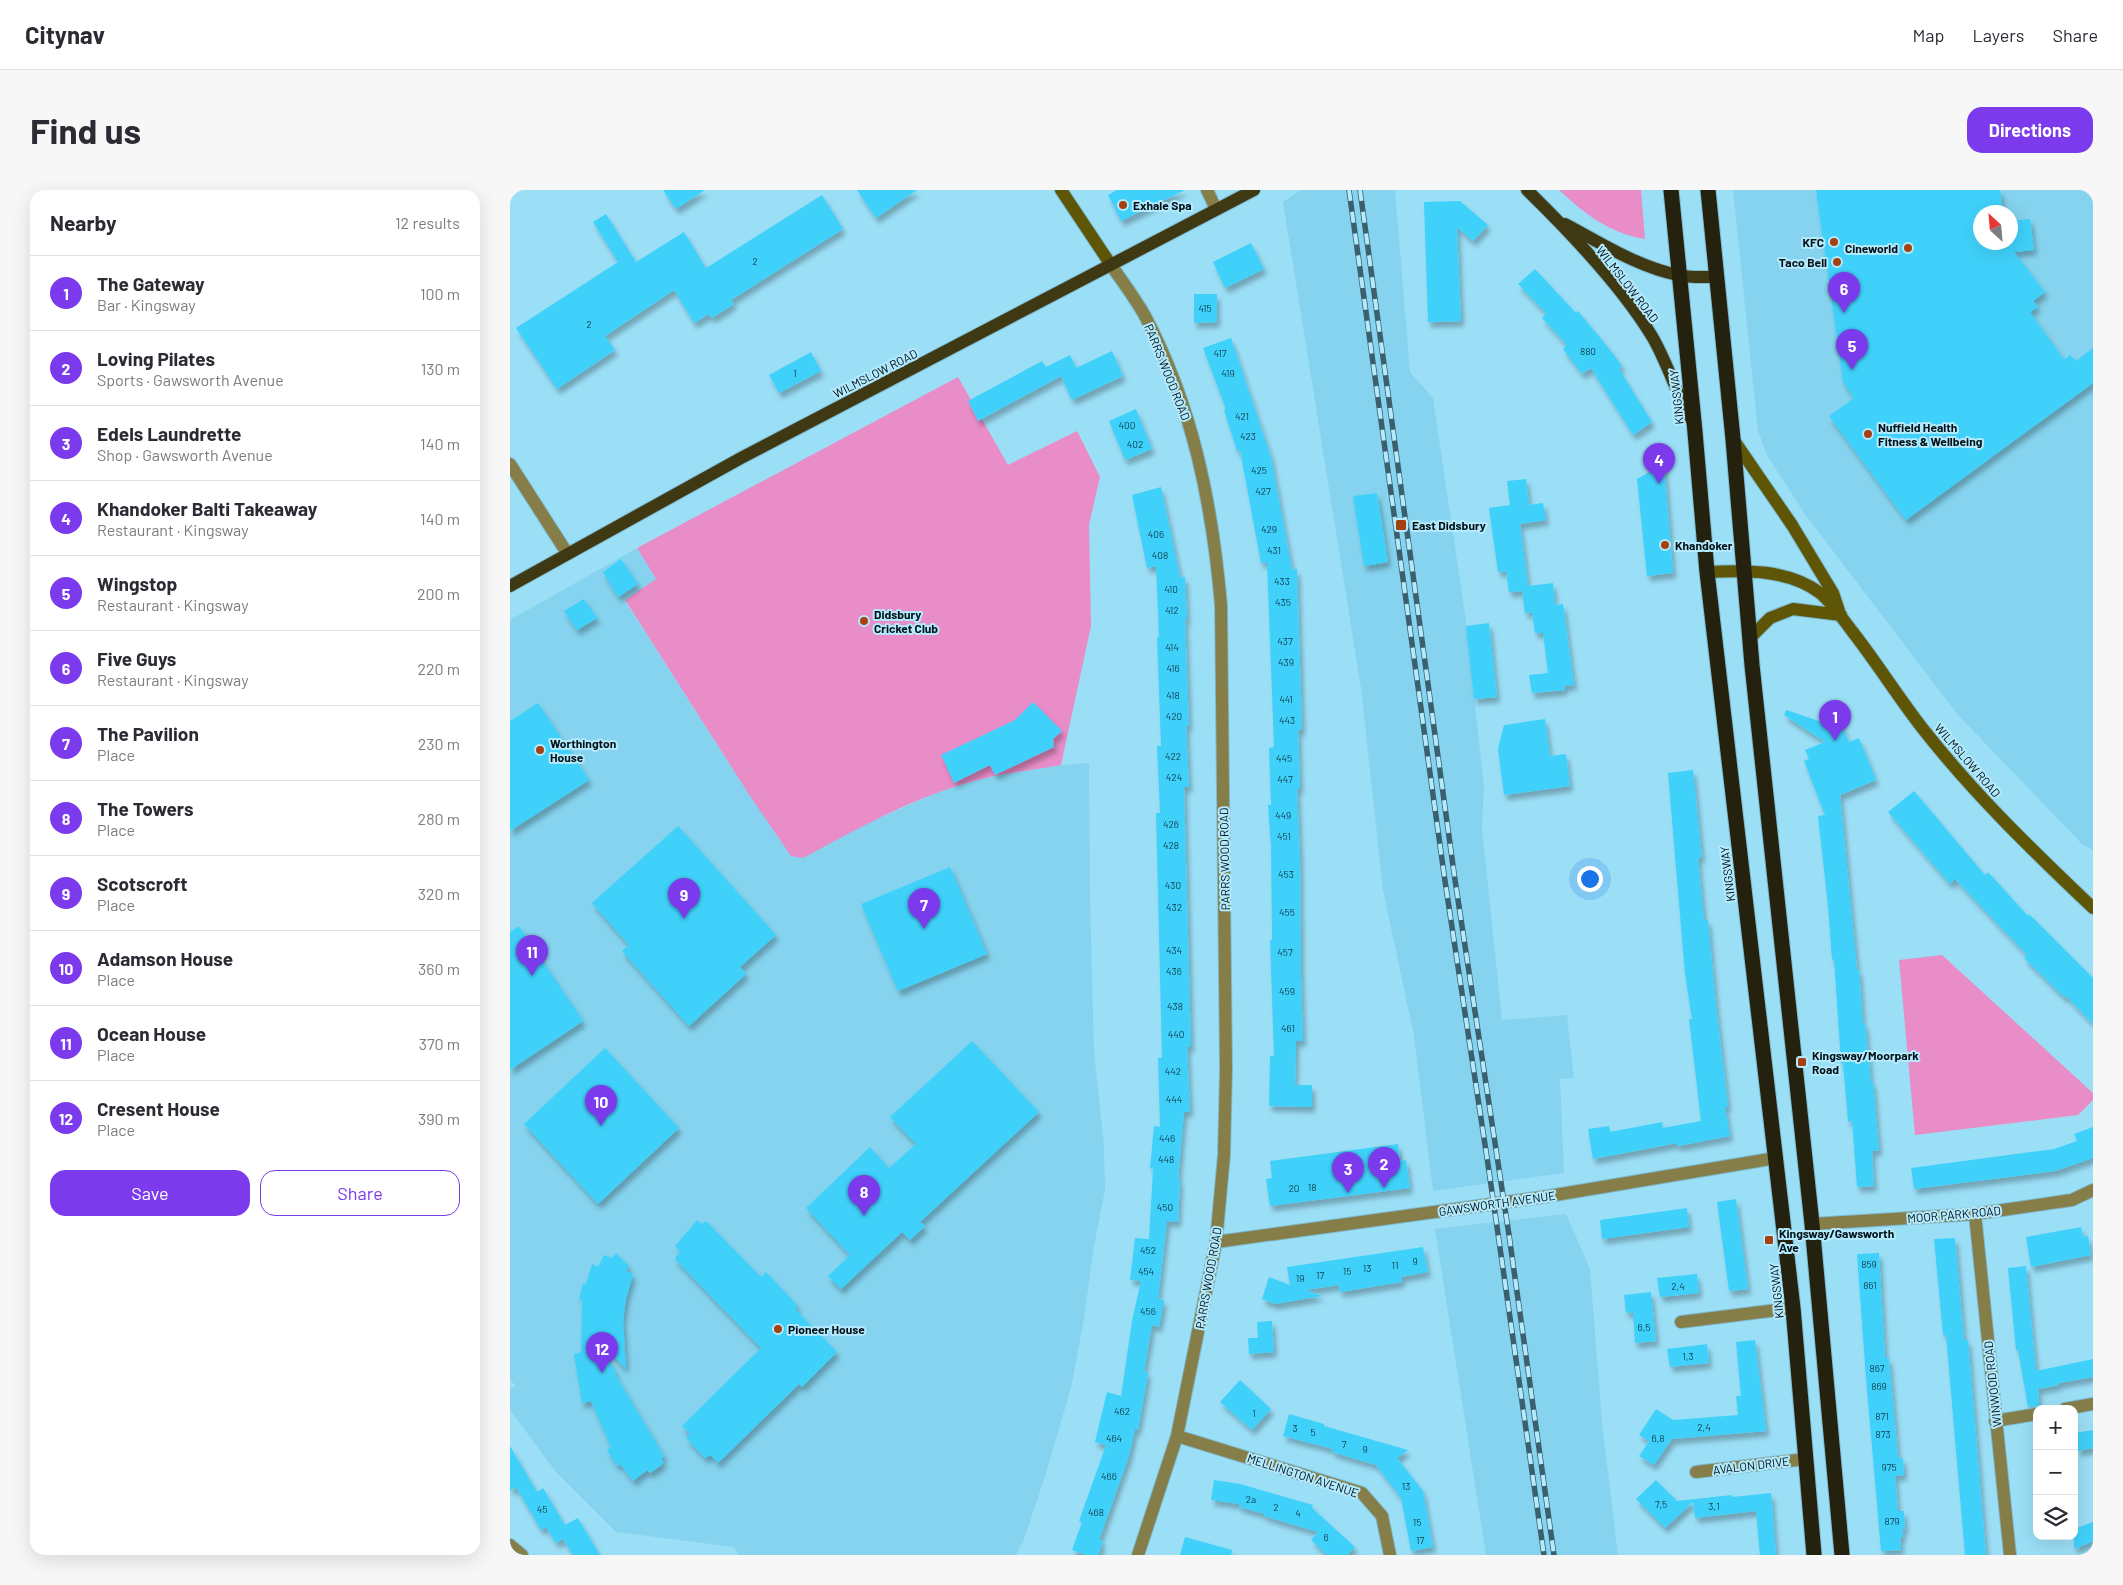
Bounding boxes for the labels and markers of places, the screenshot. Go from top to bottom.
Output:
place label: Exhale Spa [1133,198,1192,212]
marker: Exhale Spa [1117,199,1129,211]
place label: KFC [1802,235,1824,249]
marker: KFC [1828,236,1840,248]
place label: Cineworld [1845,241,1898,255]
marker: Cineworld [1902,242,1914,254]
place label: Taco Bell [1779,255,1827,269]
marker: Taco Bell [1831,256,1843,268]
pin: 6 [1828,272,1860,313]
pin: 5 [1836,329,1868,370]
place label: Nuffield Health Fitness & Wellbeing [1878,420,1983,448]
marker: Nuffield Health Fitness & Wellbeing [1862,428,1874,440]
pin: 4 [1643,443,1675,484]
marker: East Didsbury [1394,518,1408,532]
place label: East Didsbury [1412,518,1486,532]
place label: Khandoker [1675,538,1733,552]
marker: Khandoker [1659,539,1671,551]
place label: Didsbury Cricket Club [874,607,938,635]
marker: Didsbury Cricket Club [858,615,870,627]
pin: 1 [1819,700,1851,741]
place label: Worthington House [550,736,616,764]
marker: Worthington House [534,744,546,756]
pin: 9 [668,878,700,919]
pin: 7 [908,888,940,929]
pin: 11 [516,935,548,976]
place label: Kingsway/Moorpark Road [1812,1048,1919,1076]
marker: Kingsway/Moorpark Road [1796,1056,1808,1068]
pin: 10 [585,1085,617,1126]
pin: 2 [1368,1147,1400,1188]
pin: 3 [1332,1152,1364,1193]
pin: 8 [848,1175,880,1216]
place label: Kingsway/Gawsworth Ave [1779,1226,1894,1254]
marker: Kingsway/Gawsworth Ave [1763,1234,1775,1246]
place label: Pioneer House [788,1322,865,1336]
marker: Pioneer House [772,1323,784,1335]
pin: 12 [586,1332,618,1373]

